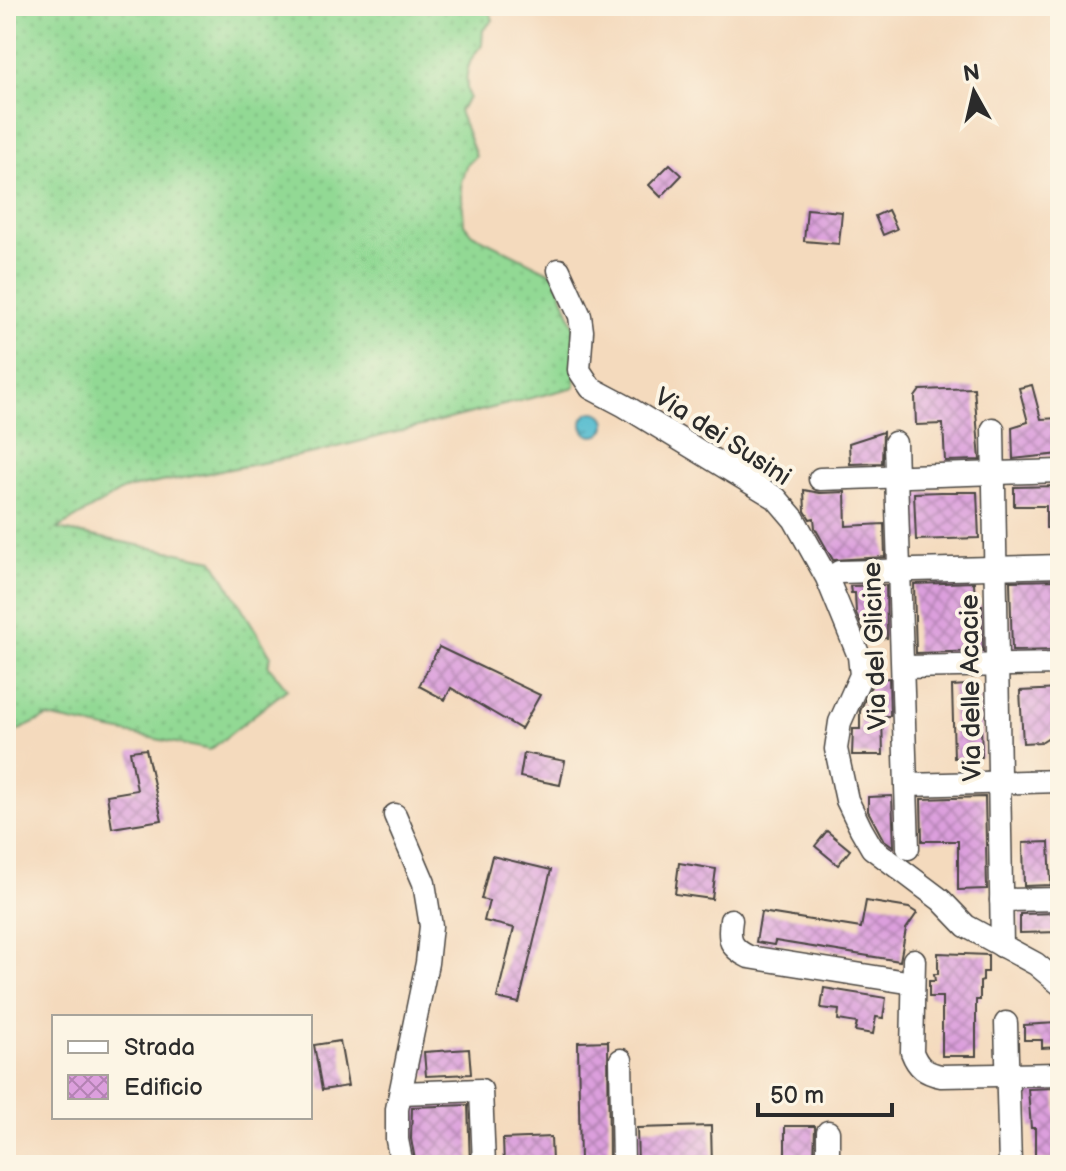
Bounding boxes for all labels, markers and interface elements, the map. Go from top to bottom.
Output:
north arrow [934,52,1014,132]
text: N [961,59,981,88]
street label: Via dei Susini [648,382,796,493]
street label: Via del Glicine [857,561,894,731]
street label: Via delle Acacie [954,594,989,782]
legend [52,1015,312,1119]
text: Strada [124,1033,195,1062]
scale bar [758,1067,892,1117]
text: Edificio [124,1073,203,1102]
text: 50 m [770,1081,824,1110]

